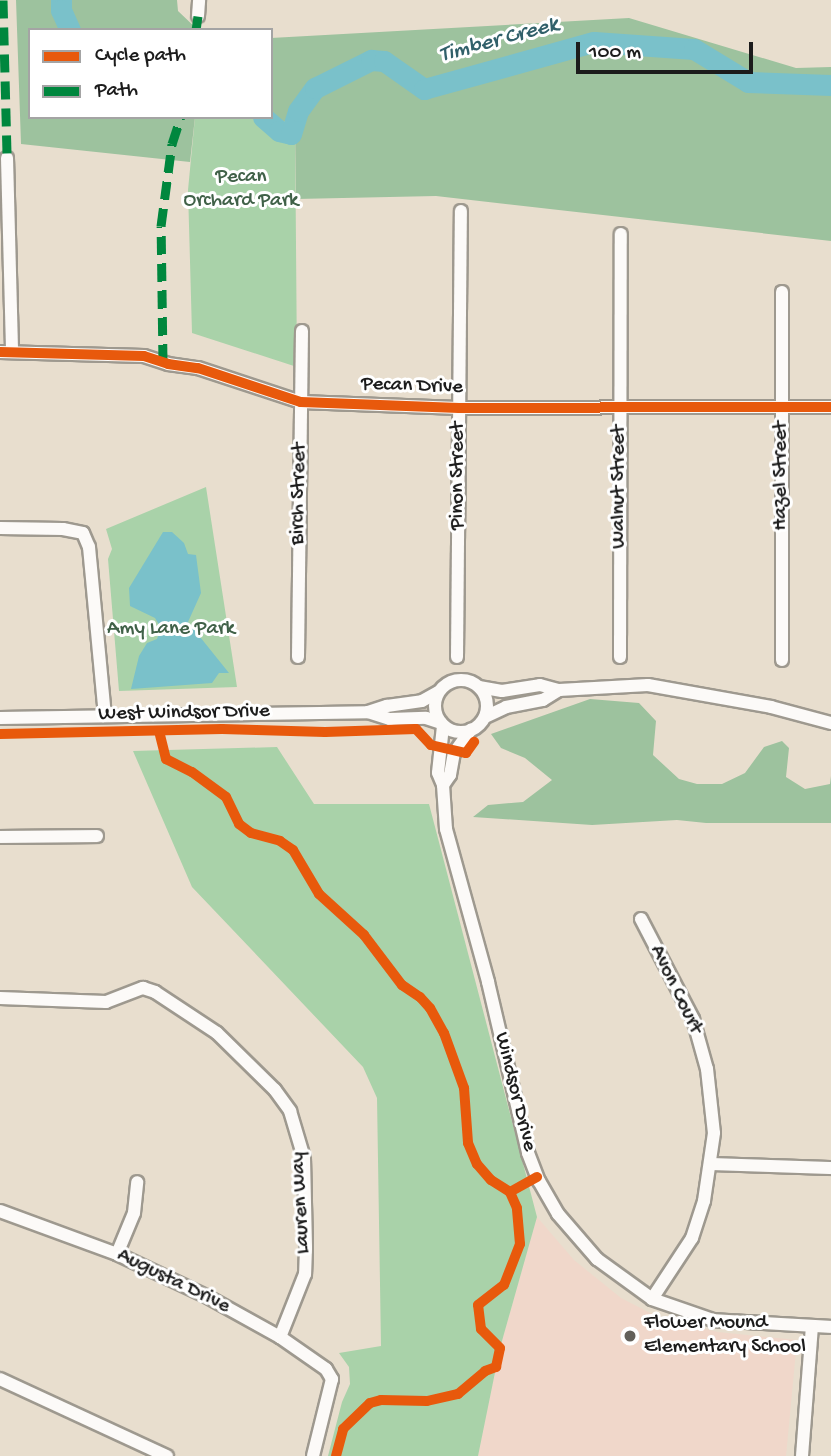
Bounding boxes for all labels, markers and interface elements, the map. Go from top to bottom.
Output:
water label: Timber Creek [436,12,562,70]
legend [28,28,273,119]
scale bar [579,28,756,72]
text: 100 m [589,41,641,66]
text: Cycle path [95,44,186,69]
text: Path [95,79,138,104]
park label: Pecan Orchard Park [184,165,298,215]
street label: Pecan Drive [361,373,463,401]
street label: Hazel Street [769,421,795,531]
street label: Pinon Street [446,422,472,530]
street label: Walnut Street [607,425,633,549]
street label: Birch Street [287,443,313,545]
park label: Amy Lane Park [107,617,235,643]
street label: West Windsor Drive [98,700,270,728]
street label: Avon Court [643,941,707,1039]
street label: Windsor Drive [487,1030,541,1154]
street label: Lauren Way [287,1151,317,1255]
street label: Augusta Drive [112,1244,234,1320]
place label: Flower Mound Elementary School [644,1311,806,1361]
marker: Flower Mound Elementary School [622,1328,638,1344]

